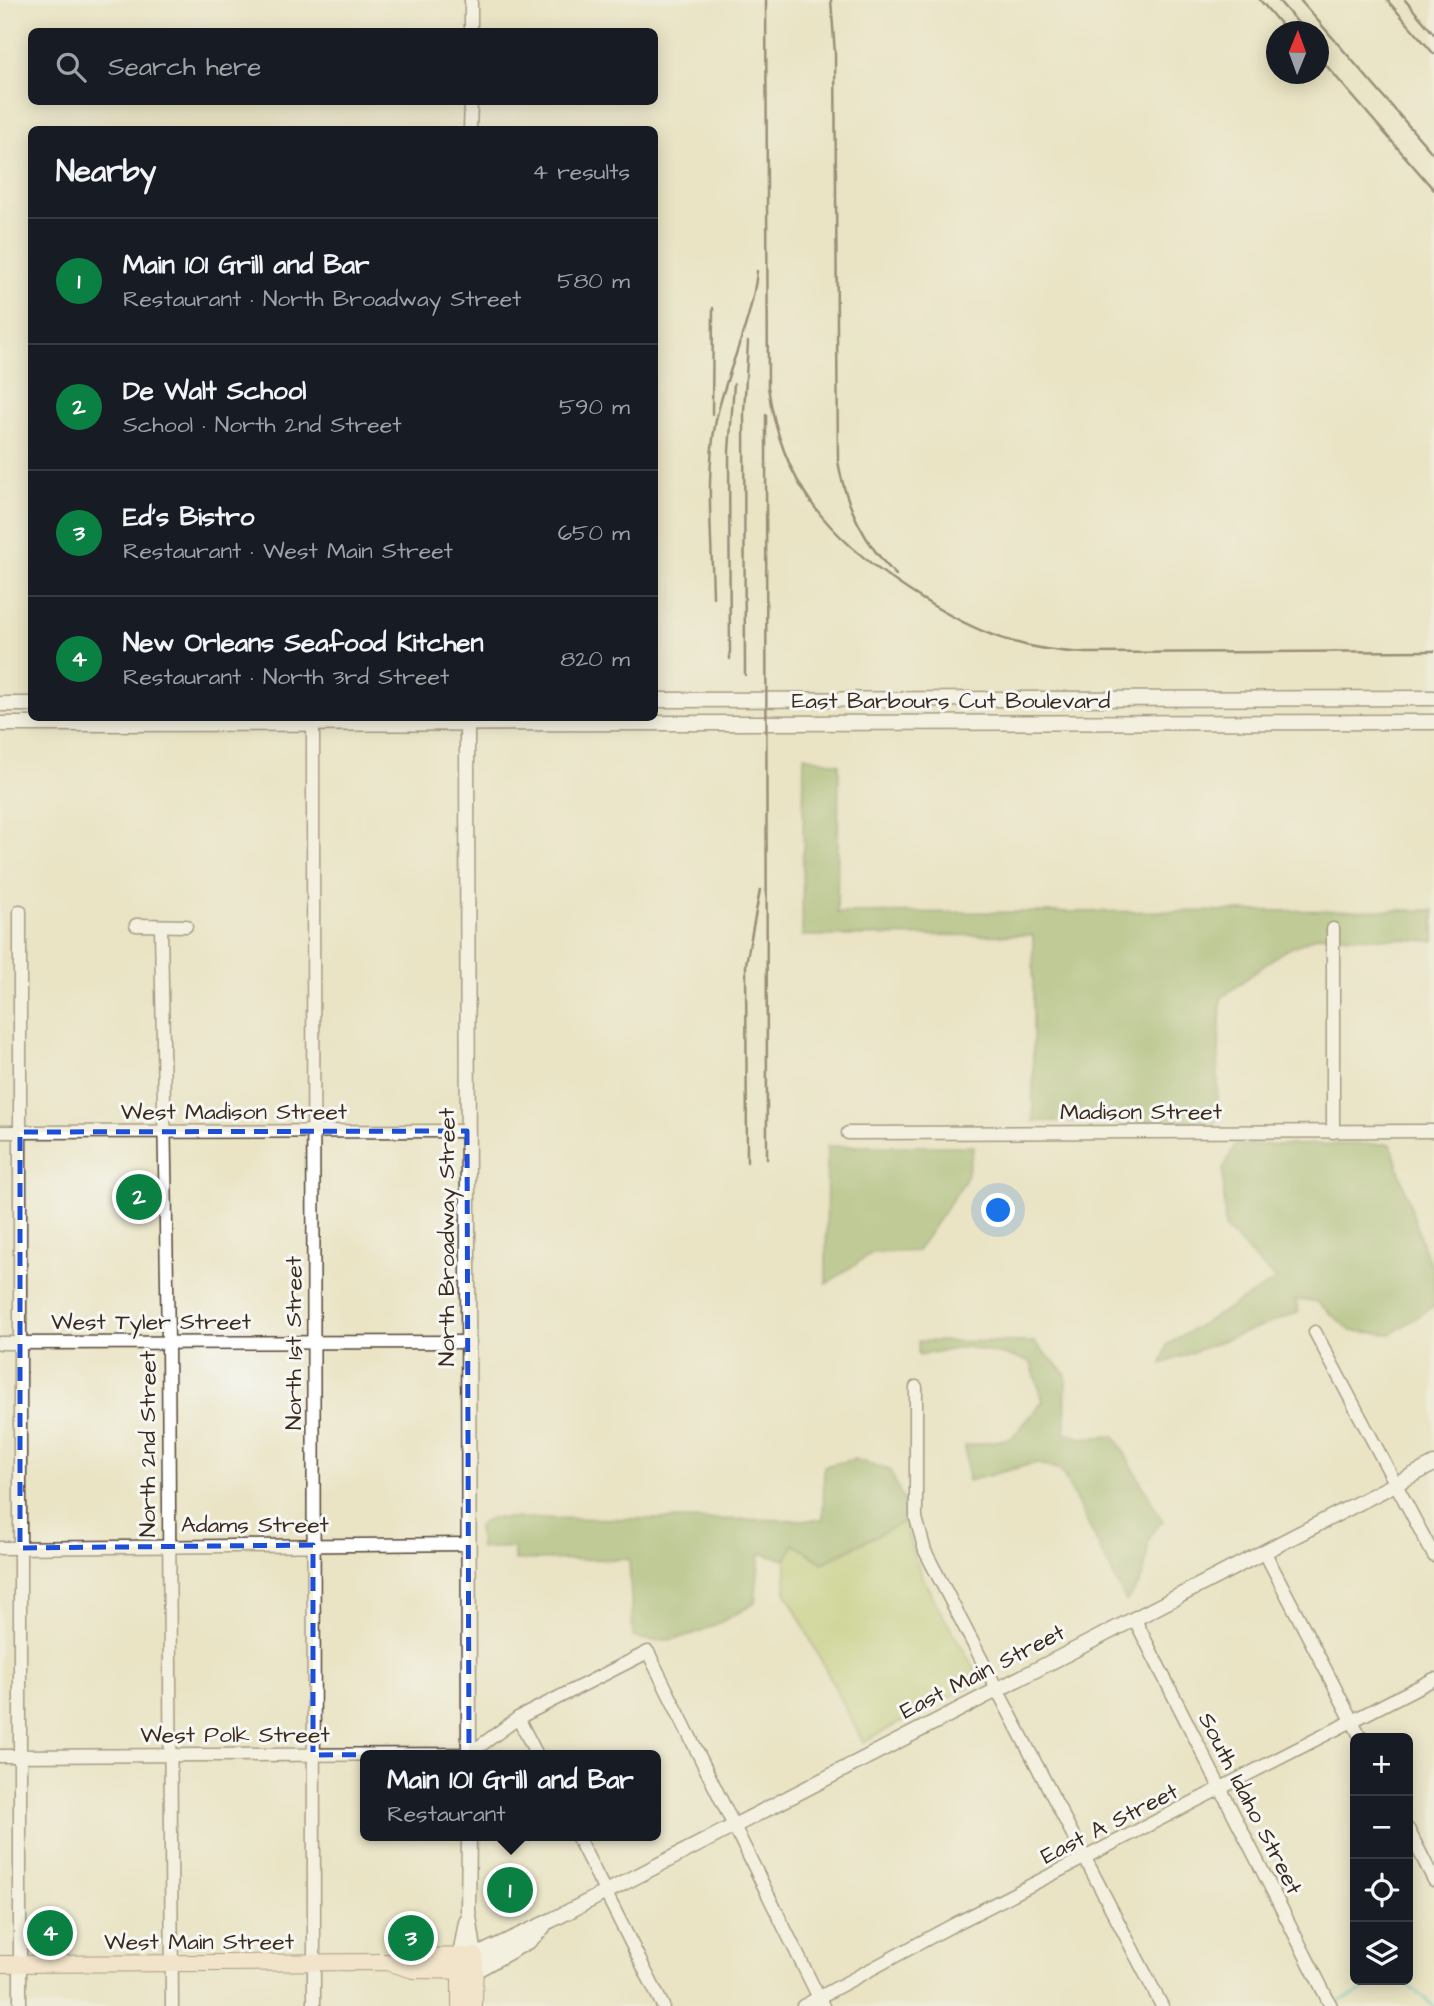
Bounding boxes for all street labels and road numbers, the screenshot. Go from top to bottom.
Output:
street label: East Barbours Cut Boulevard [792,685,1111,717]
street label: West Madison Street [121,1096,348,1128]
street label: Madison Street [1060,1096,1223,1128]
street label: North Broadway Street [431,1107,464,1366]
street label: North 1st Street [278,1255,310,1430]
street label: West Tyler Street [51,1306,252,1339]
street label: North 2nd Street [132,1350,164,1537]
street label: Adams Street [181,1509,330,1541]
street label: East Main Street [894,1616,1071,1727]
street label: South Idaho Street [1190,1707,1310,1901]
street label: West Polk Street [140,1719,331,1751]
street label: East A Street [1035,1775,1184,1872]
street label: West Main Street [104,1926,295,1958]

